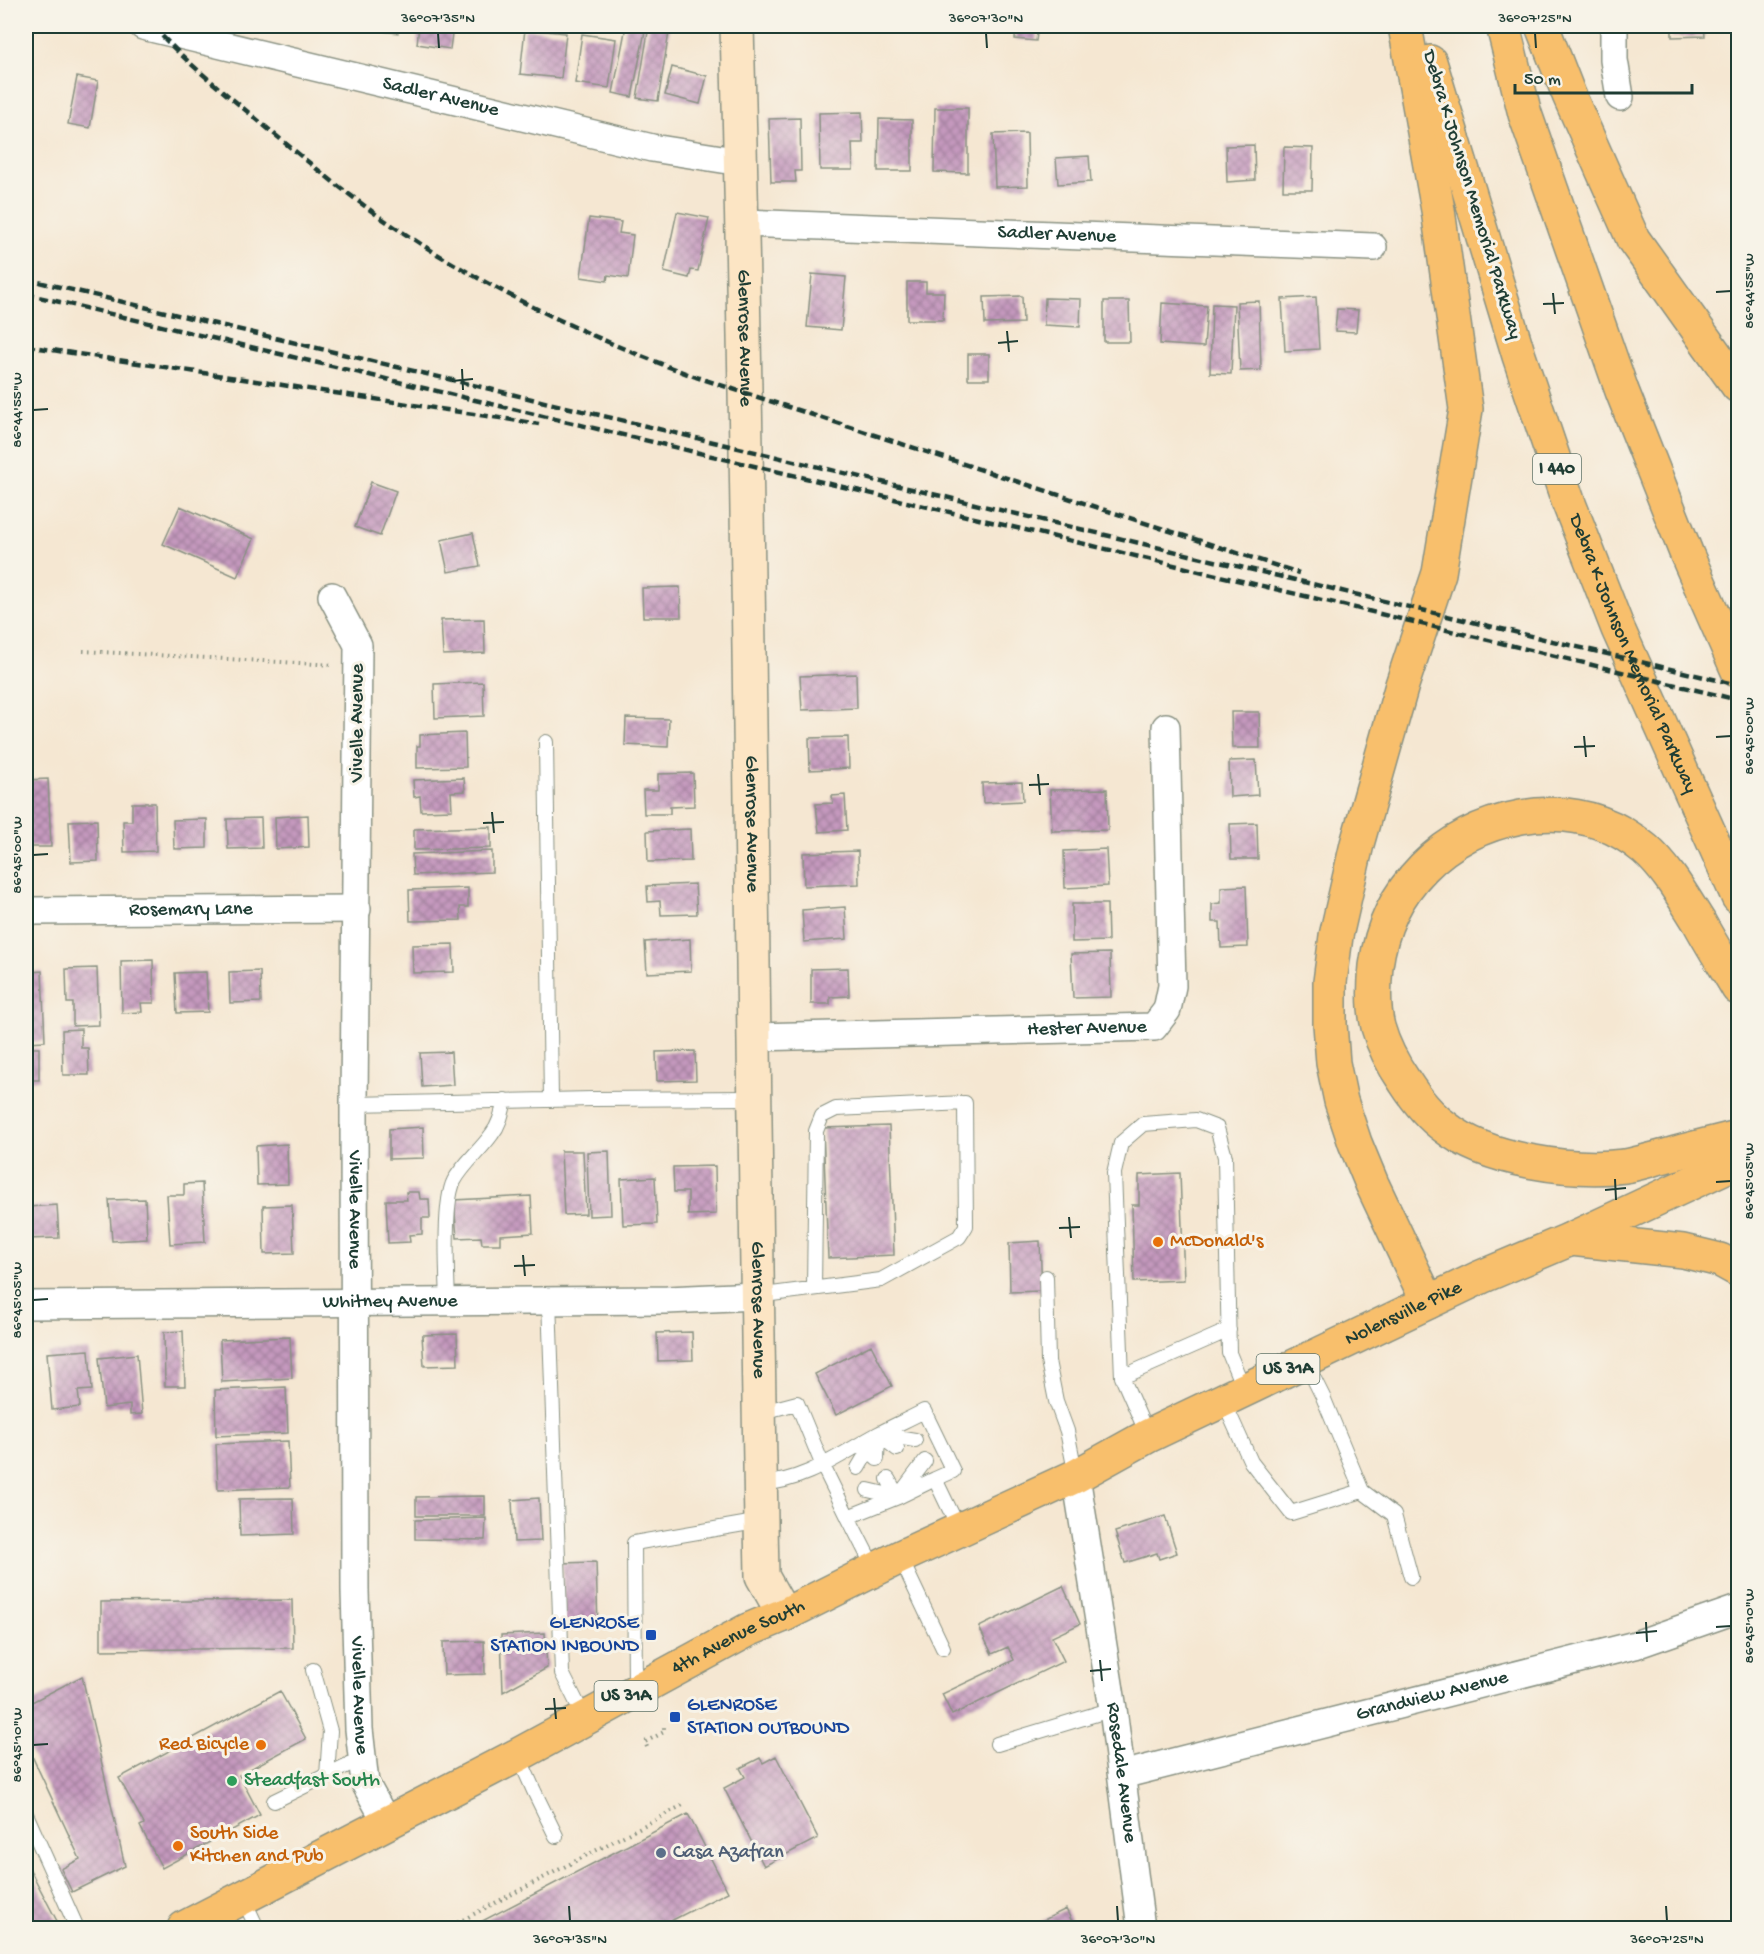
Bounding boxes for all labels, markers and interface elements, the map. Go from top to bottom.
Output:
text: 36°07'35"N [400,10,475,28]
text: 36°07'30"N [948,10,1024,28]
text: 36°07'25"N [1497,10,1572,28]
street label: Debra K Johnson Memorial Parkway [1415,46,1526,342]
scale bar [1515,57,1692,95]
text: 50 m [1524,70,1561,91]
street label: Sadler Avenue [380,72,502,123]
street label: Sadler Avenue [997,221,1117,249]
text: 86°44'55"W [1741,253,1759,329]
street label: Glenrose Avenue [731,269,757,407]
text: 86°44'55"W [9,372,27,448]
road number: I 440 [1533,454,1581,484]
street label: Debra K Johnson Memorial Parkway [1562,509,1702,797]
street label: Vivelle Avenue [347,663,370,783]
text: 86°45'00"W [1741,697,1759,775]
street label: Glenrose Avenue [739,755,764,893]
text: 86°45'00"W [9,816,27,894]
street label: Rosemary Lane [129,898,254,922]
street label: Hester Avenue [1027,1016,1148,1042]
text: 86°45'05"W [1741,1142,1759,1219]
street label: Vivelle Avenue [343,1149,366,1270]
place label: McDonald's [1170,1231,1264,1254]
marker: McDonald's [1151,1235,1165,1249]
street label: Glenrose Avenue [745,1241,770,1379]
text: 86°45'05"W [9,1261,27,1338]
street label: Nolensville Pike [1341,1276,1466,1352]
street label: Whitney Avenue [322,1290,458,1314]
road number: US 31A [1256,1354,1320,1384]
text: 86°45'10"W [1741,1588,1759,1663]
street label: 4th Avenue South [668,1595,809,1681]
place label: GLENROSE STATION INBOUND [490,1613,641,1659]
marker: GLENROSE STATION INBOUND [644,1628,658,1642]
street label: Vivelle Avenue [345,1635,373,1757]
street label: Grandview Avenue [1354,1666,1511,1727]
road number: US 31A [594,1681,658,1711]
place label: GLENROSE STATION OUTBOUND [687,1695,850,1741]
street label: Rosedale Avenue [1101,1701,1142,1845]
text: 86°45'10"W [9,1707,27,1782]
marker: GLENROSE STATION OUTBOUND [668,1710,682,1724]
place label: Red Bicycle [159,1734,250,1757]
marker: Red Bicycle [254,1738,268,1752]
place label: Steadfast South [244,1770,380,1793]
marker: Steadfast South [225,1774,239,1788]
place label: South Side Kitchen and Pub [190,1823,324,1869]
marker: South Side Kitchen and Pub [171,1839,185,1853]
place label: Casa Azafran [673,1842,784,1865]
marker: Casa Azafran [654,1846,668,1860]
text: 36°07'35"N [532,1931,607,1949]
text: 36°07'30"N [1080,1931,1156,1949]
text: 36°07'25"N [1629,1931,1704,1949]

